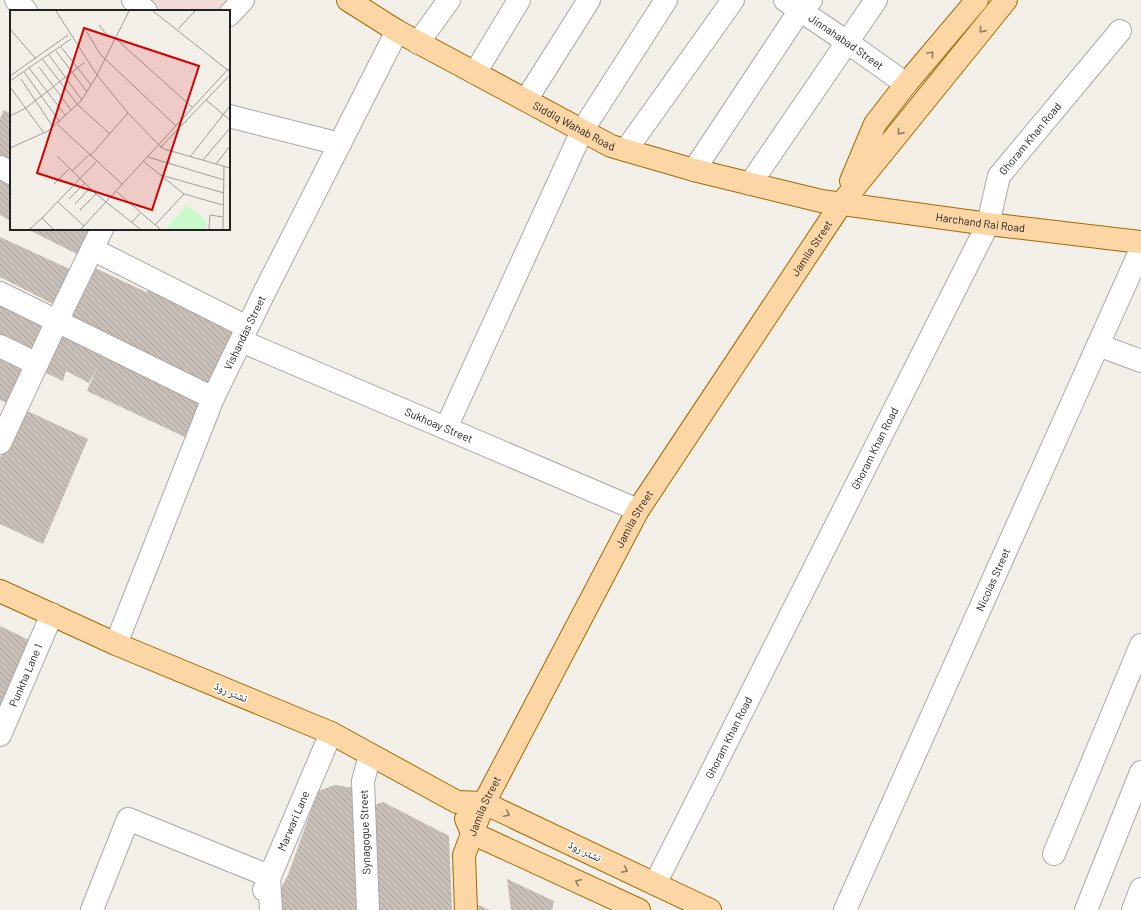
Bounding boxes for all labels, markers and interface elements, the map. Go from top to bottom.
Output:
inset map [10,10,230,230]
street label: Jinnahabad Street [806,11,886,72]
one-way arrow [979,26,986,33]
one-way arrow [927,52,934,59]
street label: Siddiq Wahab Road [531,98,617,153]
street label: Ghoram Khan Road [996,100,1064,177]
one-way arrow [898,127,905,134]
street label: Harchand Rai Road [935,210,1026,234]
street label: Jamila Street [788,217,835,278]
street label: Vishandas Street [221,293,268,372]
street label: Sukhoay Street [403,405,475,445]
street label: Ghoram Khan Road [848,405,901,491]
street label: Jamila Street [612,487,655,550]
street label: Nicolas Street [973,546,1012,613]
street label: Punkha Lane 1 [6,642,44,709]
street label: نشتر روڈ [213,679,250,704]
street label: Ghoram Khan Road [702,694,755,781]
street label: Jamila Street [465,774,503,838]
street label: Marwari Lane [274,789,312,853]
street label: Synagogue Street [357,789,372,875]
one-way arrow [503,809,511,817]
street label: نشتر روڈ [567,837,604,864]
one-way arrow [621,865,628,873]
one-way arrow [575,879,583,887]

